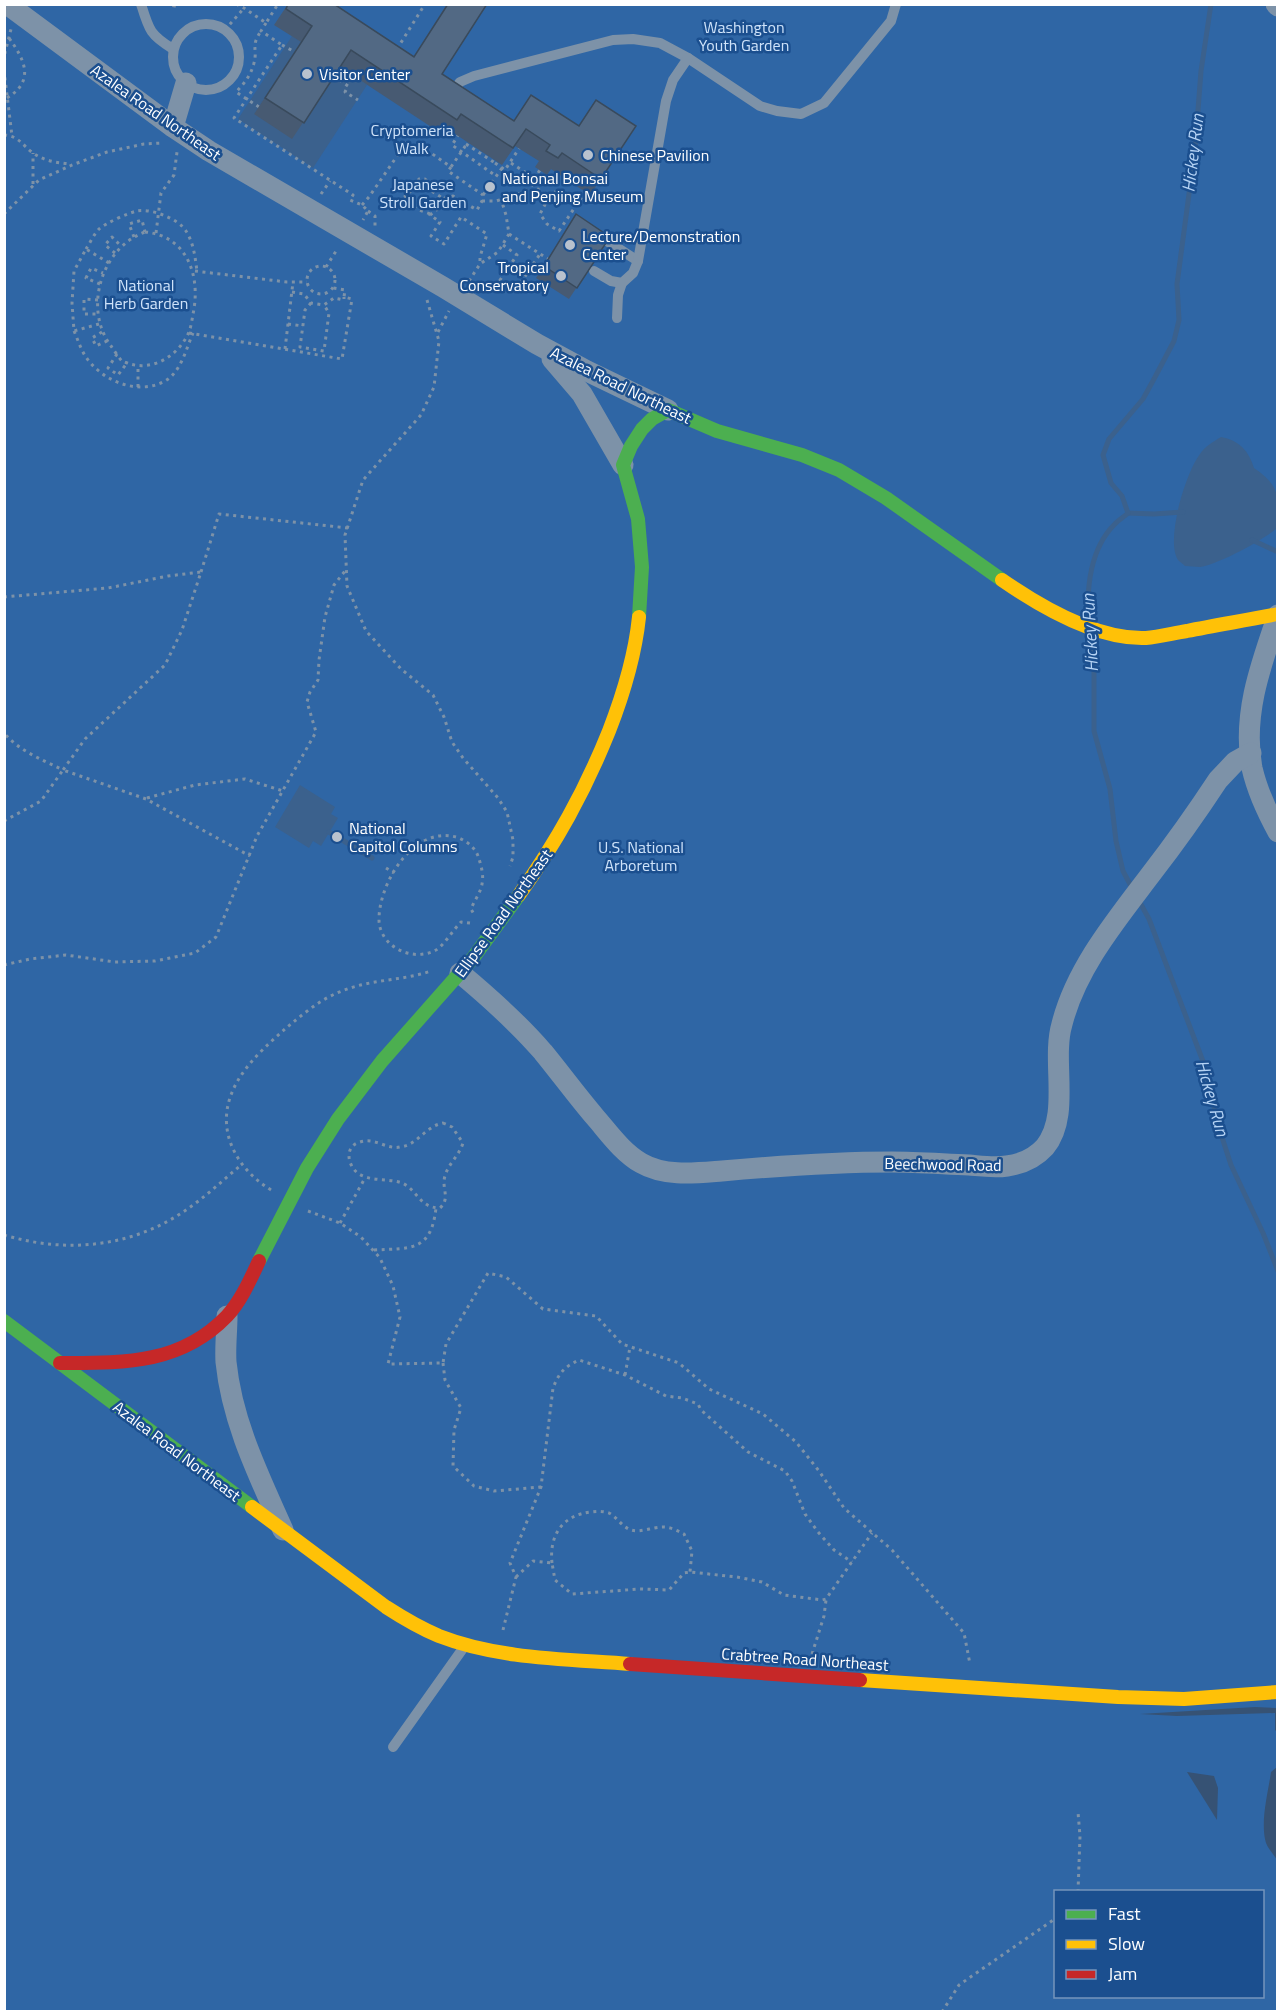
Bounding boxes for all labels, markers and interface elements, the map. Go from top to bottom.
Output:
park label: Washington Youth Garden [699,15,789,57]
street label: Azalea Road Northeast [86,58,226,166]
place label: Visitor Center [319,62,411,86]
marker: Visitor Center [300,67,314,81]
water label: Hickey Run [1174,111,1211,193]
park label: Cryptomeria Walk [371,118,453,160]
place label: Chinese Pavilion [600,143,709,167]
marker: Chinese Pavilion [581,148,595,162]
place label: National Bonsai and Penjing Museum [502,166,643,208]
park label: Japanese Stroll Garden [379,172,467,214]
marker: National Bonsai and Penjing Museum [483,180,497,194]
place label: Lecture/Demonstration Center [582,224,740,266]
marker: Lecture/Demonstration Center [563,238,577,252]
place label: Tropical Conservatory [459,255,549,297]
marker: Tropical Conservatory [554,269,568,283]
park label: National Herb Garden [104,273,188,315]
street label: Azalea Road Northeast [546,340,696,430]
water label: Hickey Run [1074,592,1105,673]
place label: National Capitol Columns [349,816,458,858]
marker: National Capitol Columns [330,830,344,844]
park label: U.S. National Arboretum [598,835,684,877]
street label: Ellipse Road Northeast [448,844,558,982]
water label: Hickey Run [1189,1056,1237,1140]
street label: Beechwood Road [884,1151,1002,1177]
street label: Azalea Road Northeast [108,1395,246,1507]
street label: Crabtree Road Northeast [721,1641,890,1677]
legend [1054,1890,1264,1998]
text: Fast [1108,1900,1141,1927]
text: Slow [1108,1930,1145,1957]
text: Jam [1108,1960,1137,1987]

